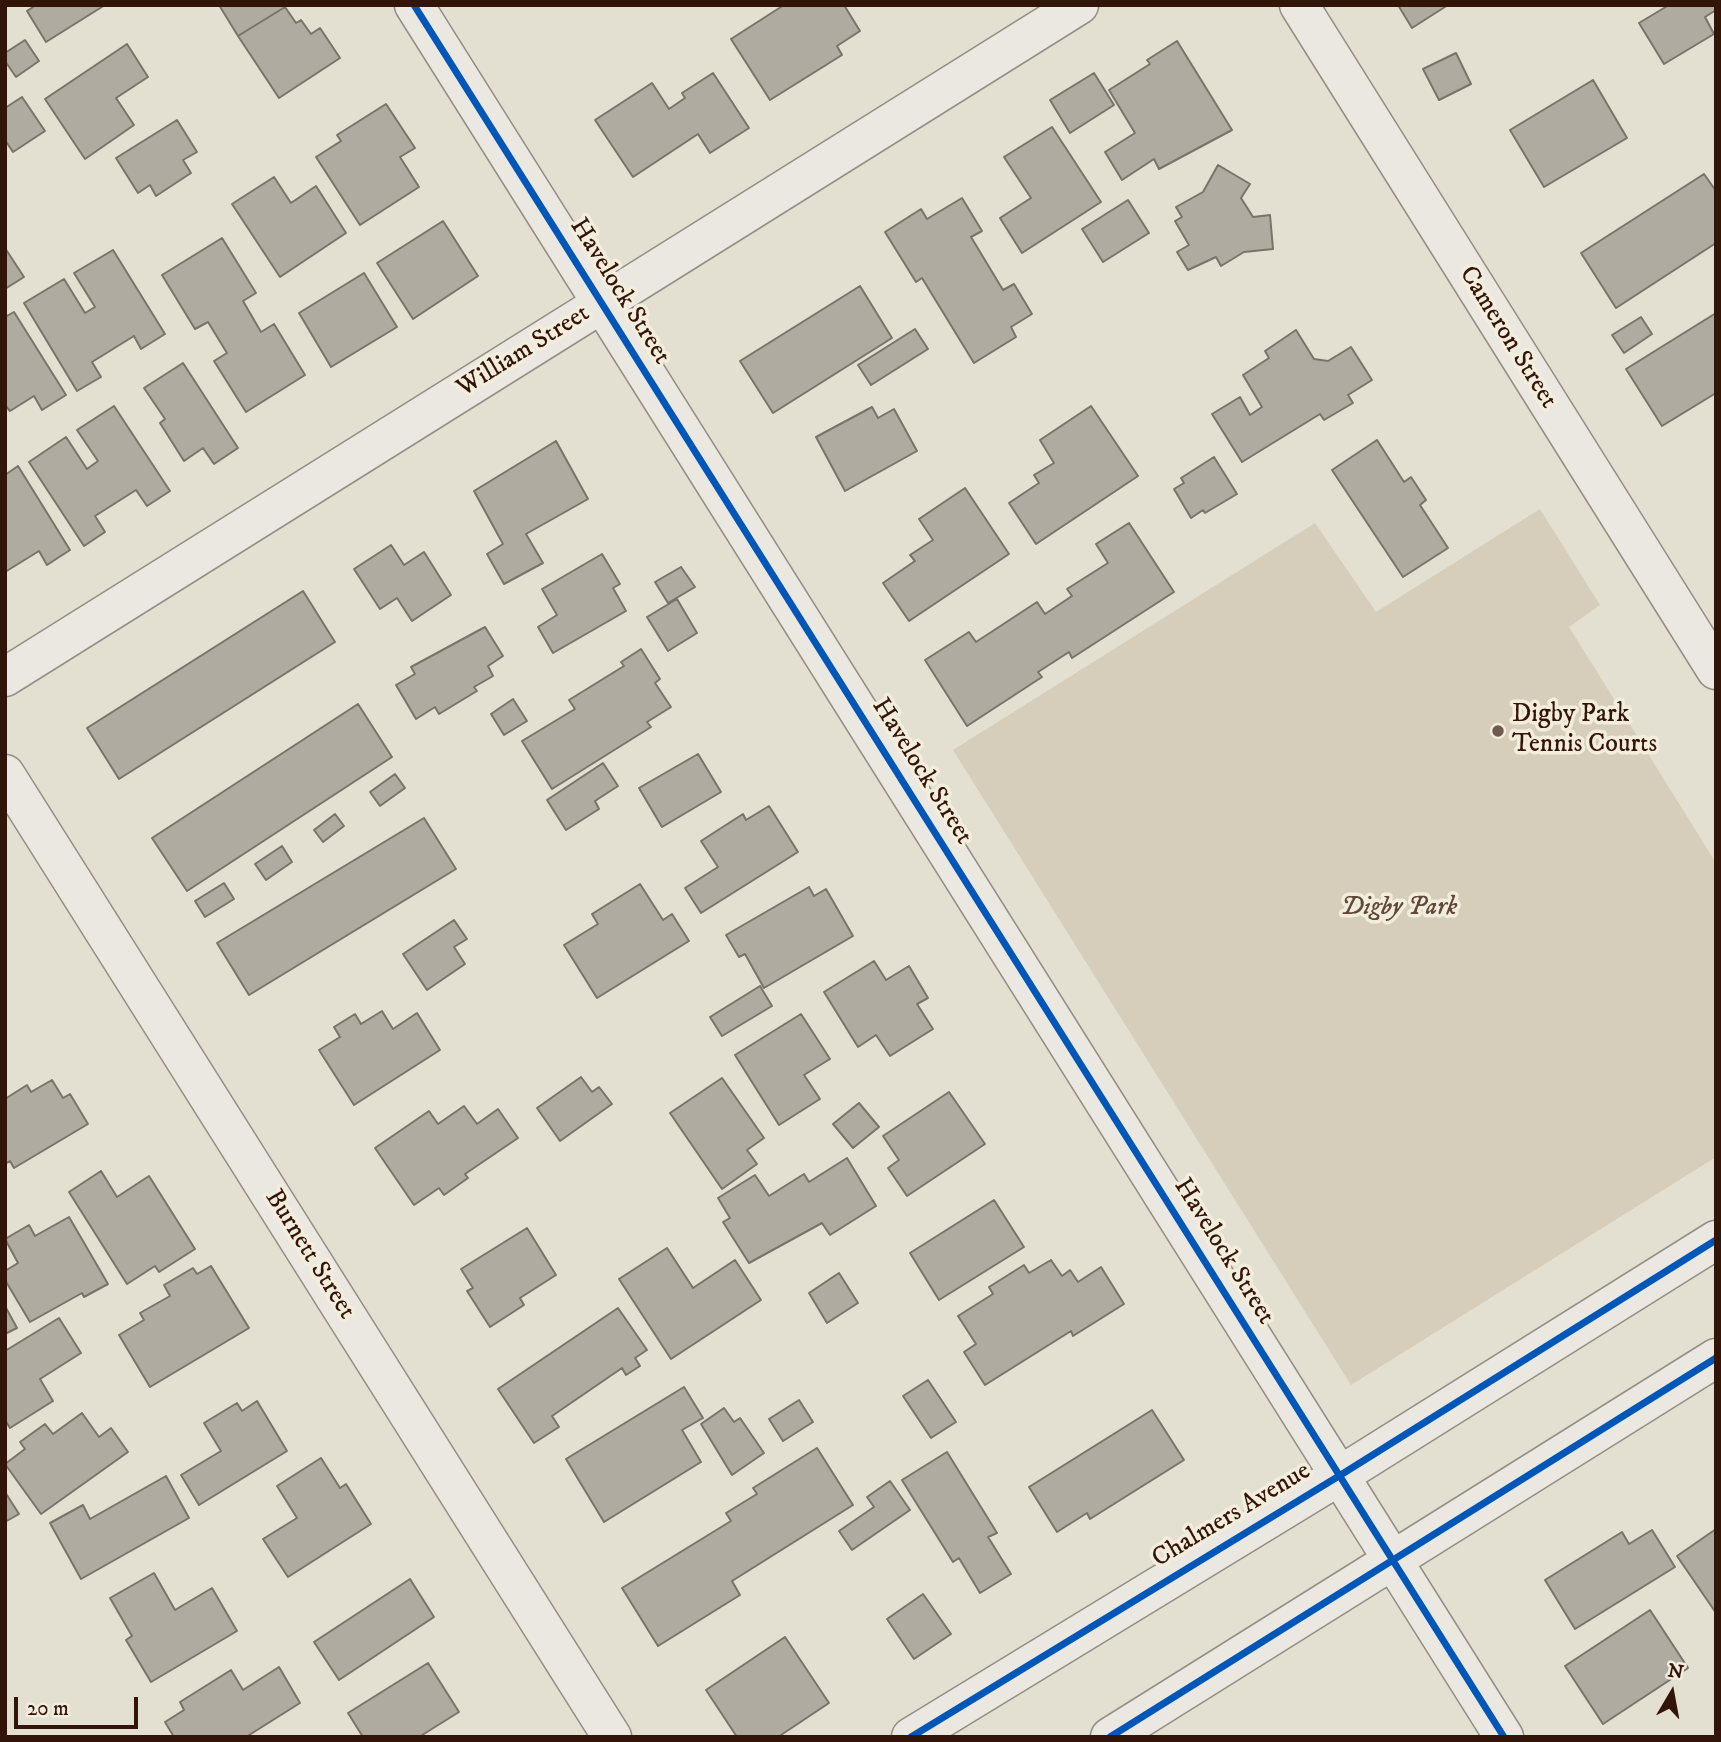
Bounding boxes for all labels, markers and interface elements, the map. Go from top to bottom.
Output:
street label: Havelock Street [562,213,676,371]
street label: Cameron Street [1451,261,1563,415]
street label: William Street [452,299,596,405]
street label: Havelock Street [864,693,978,851]
place label: Digby Park Tennis Courts [1512,700,1657,762]
marker: Digby Park Tennis Courts [1490,723,1506,739]
park label: Digby Park [1341,893,1457,925]
street label: Havelock Street [1166,1173,1280,1331]
street label: Burnett Street [257,1185,361,1325]
street label: Chalmers Avenue [1147,1457,1317,1575]
north arrow [1637,1658,1707,1728]
text: N [1666,1659,1685,1685]
scale bar [18,1682,142,1726]
text: 20 m [27,1696,69,1722]

